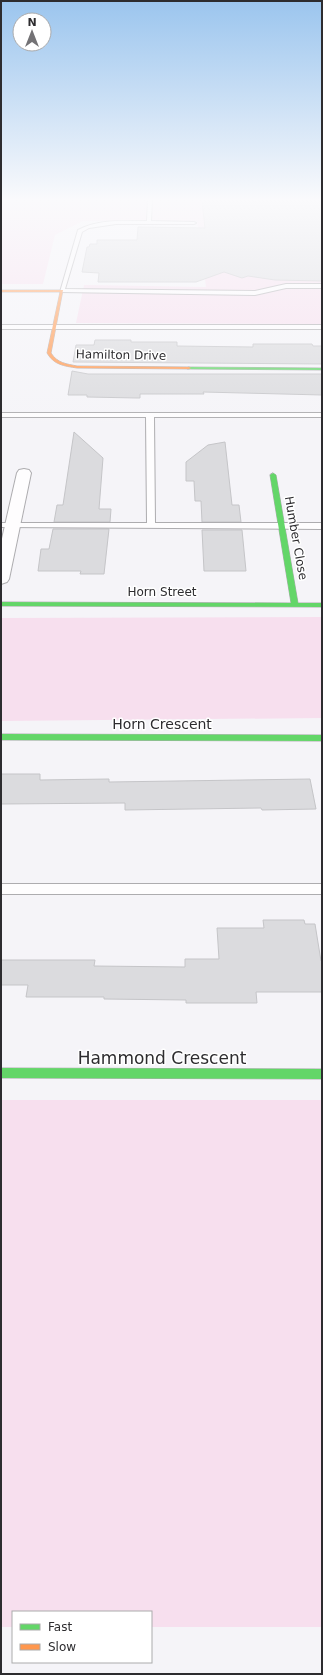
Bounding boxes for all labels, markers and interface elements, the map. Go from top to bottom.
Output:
north arrow [12,12,52,52]
text: N [27,16,37,29]
street label: Hamilton Drive [76,347,166,363]
street label: Humber Close [282,495,310,581]
street label: Horn Street [128,585,197,599]
street label: Horn Crescent [112,716,212,732]
street label: Hammond Crescent [78,1048,247,1068]
legend [12,1611,152,1663]
text: Fast [48,1620,72,1634]
text: Slow [48,1640,76,1654]

